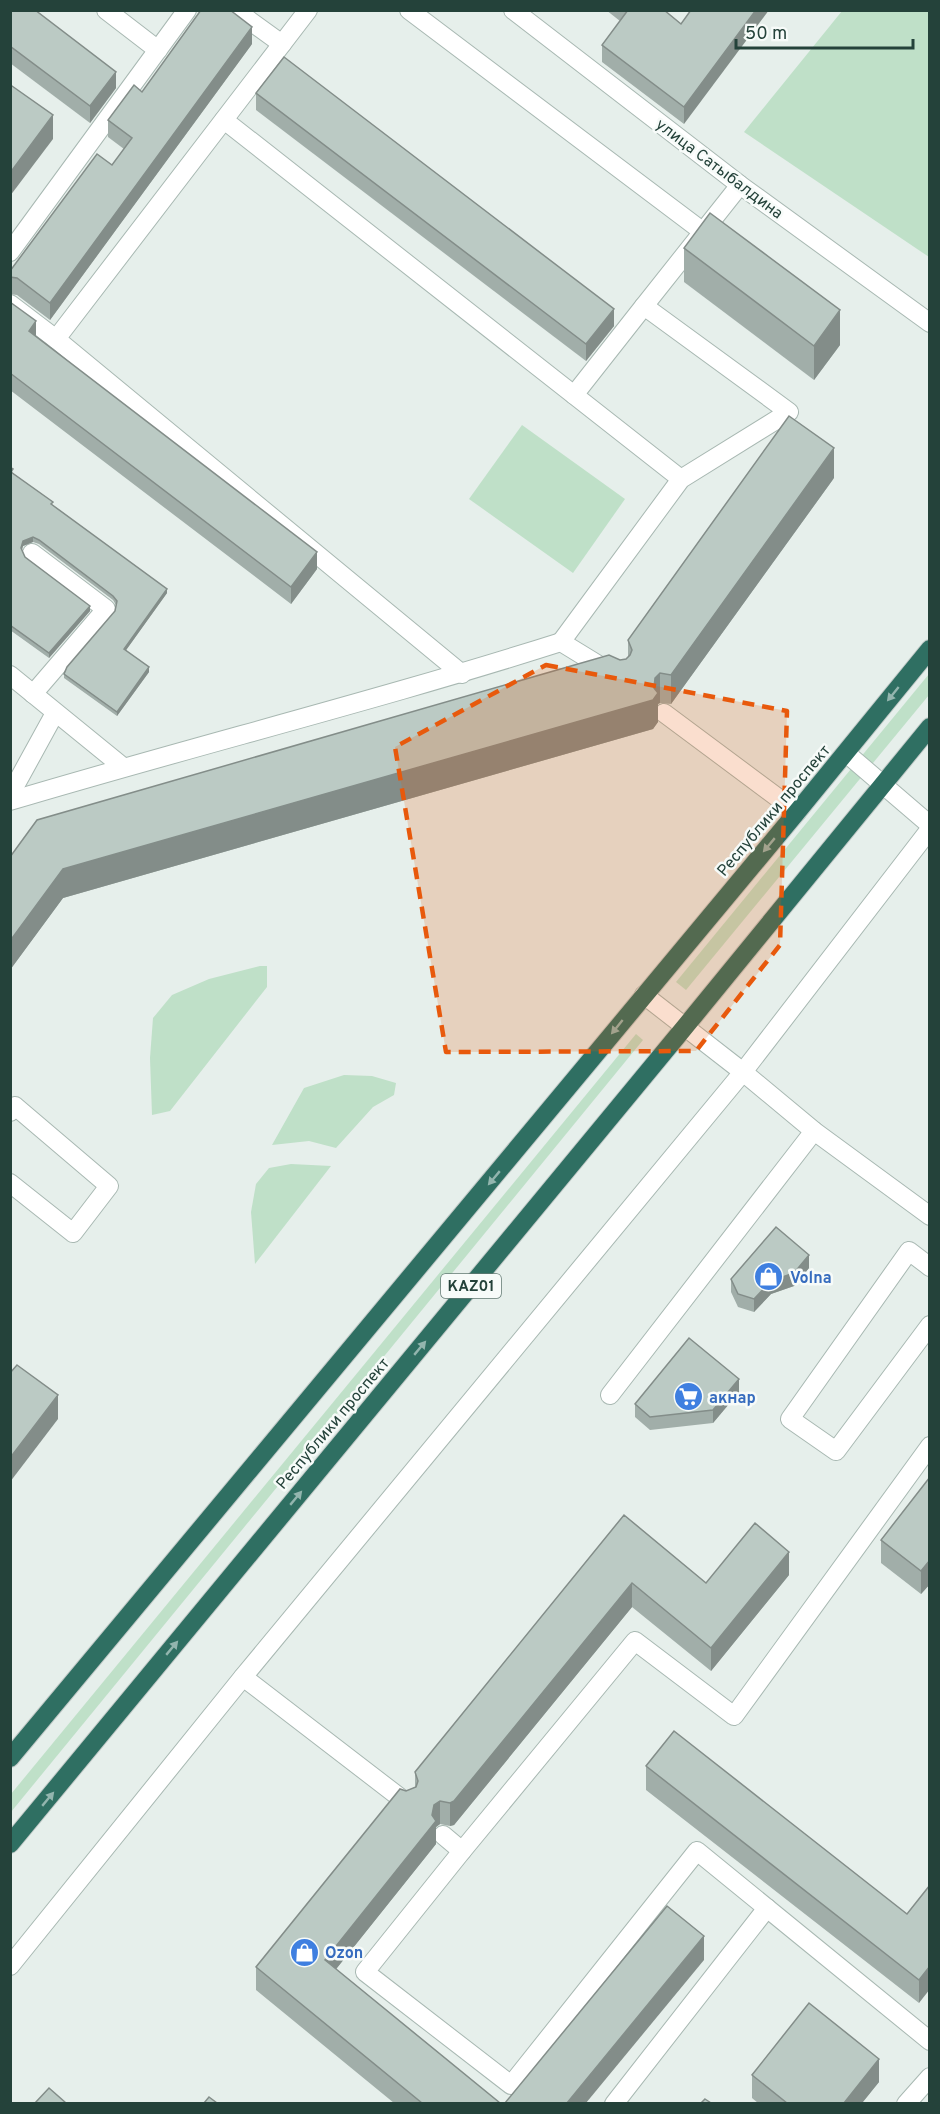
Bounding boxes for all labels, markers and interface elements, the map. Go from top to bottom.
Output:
scale bar [736,12,913,50]
text: 50 m [745,23,787,46]
street label: улица Сатыбалдина [651,115,786,224]
one-way arrow [886,686,899,702]
street label: Республики проспект [714,741,835,881]
one-way arrow [763,837,776,853]
one-way arrow [611,1019,624,1035]
one-way arrow [488,1170,501,1185]
shop icon: Volna [753,1261,785,1293]
place label: Volna [790,1269,832,1289]
road number: KАZ01 [441,1274,501,1298]
one-way arrow [414,1340,426,1355]
street label: Республики проспект [273,1354,394,1494]
supermarket icon: акнар [672,1381,704,1413]
place label: акнар [709,1389,756,1409]
one-way arrow [289,1491,302,1506]
one-way arrow [165,1641,178,1656]
one-way arrow [41,1791,53,1806]
shop icon: Ozon [288,1936,320,1968]
place label: Ozon [325,1944,363,1964]

